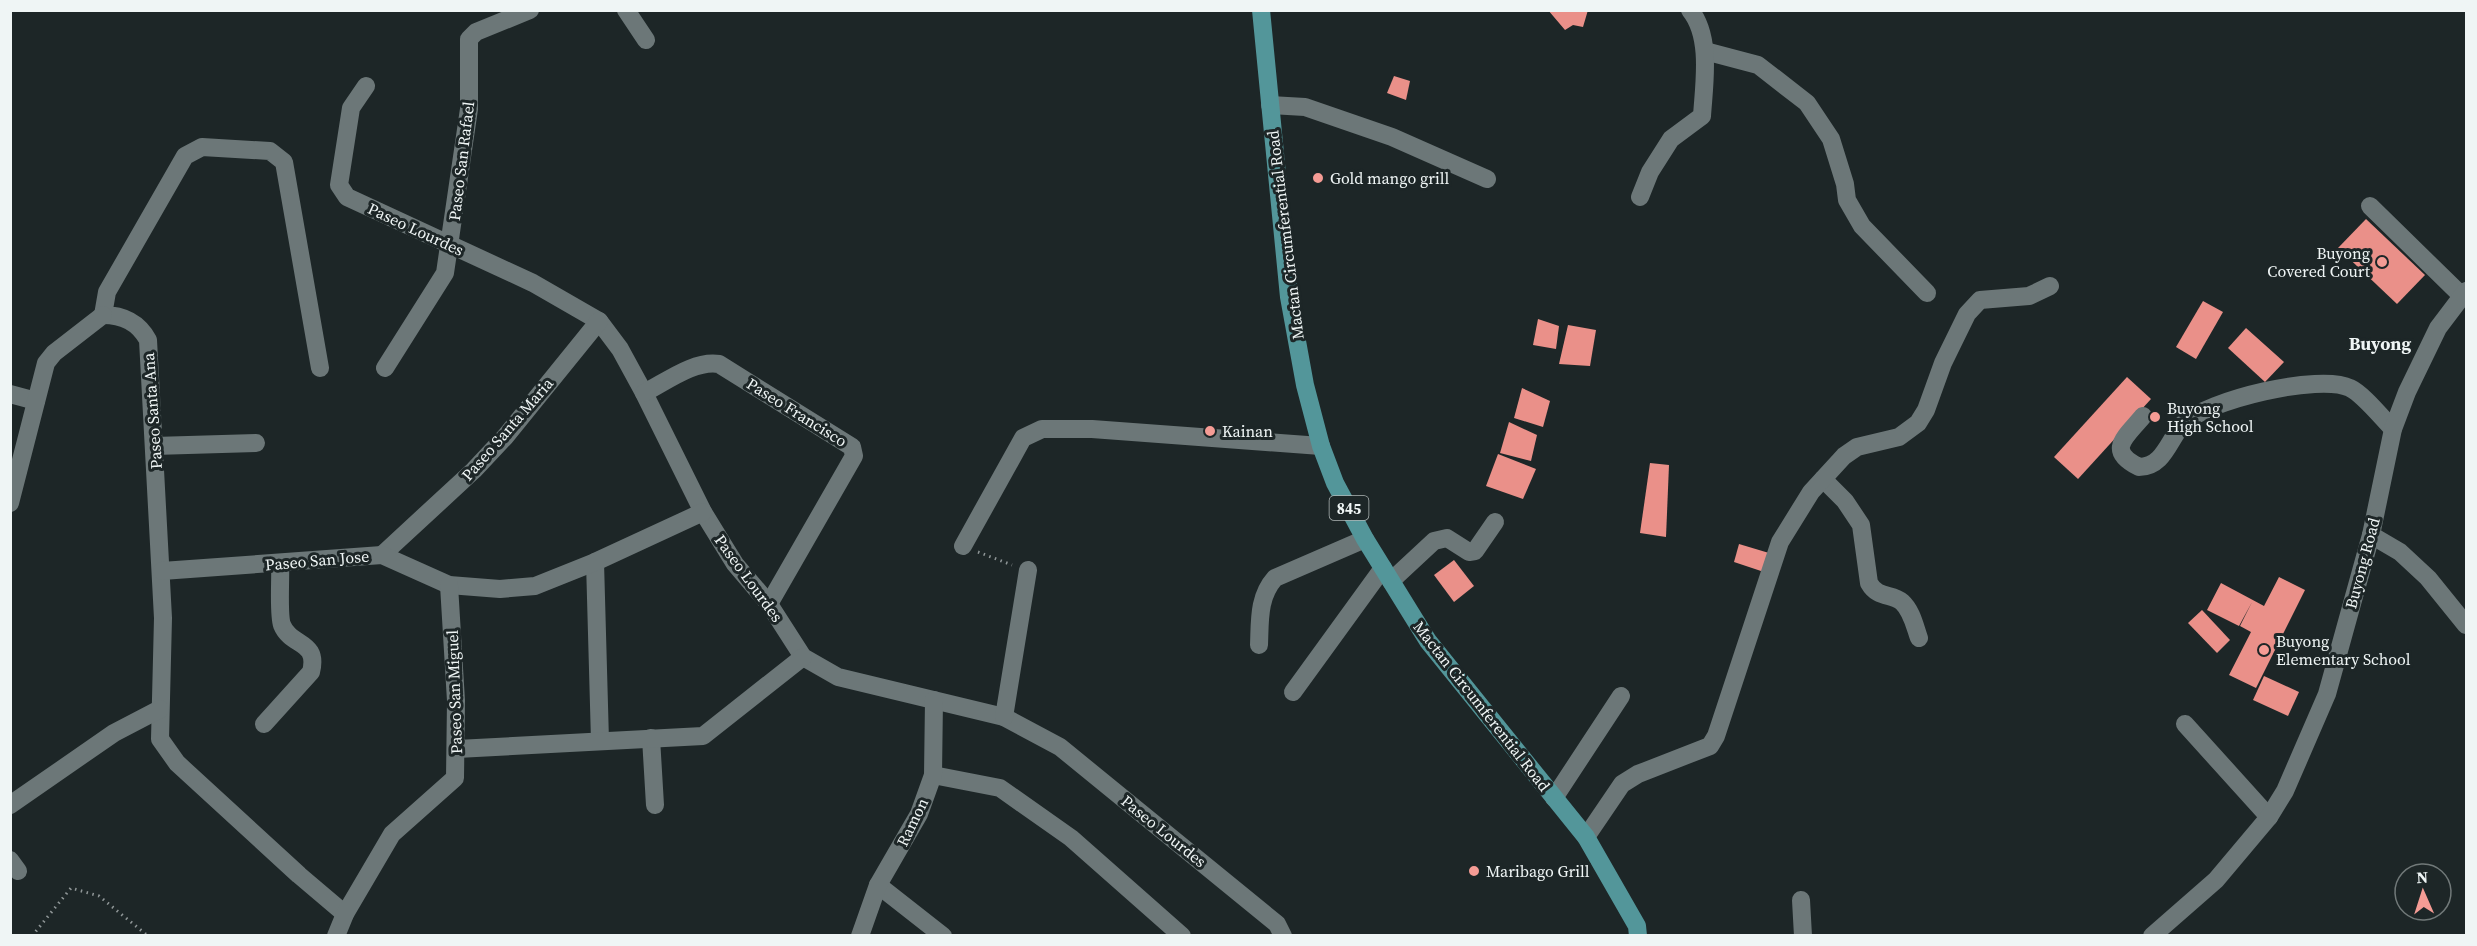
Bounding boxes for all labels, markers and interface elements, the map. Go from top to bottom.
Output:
street label: Paseo San Rafael [443,100,479,222]
street label: Mactan Circumferential Road [1261,129,1309,341]
place label: Gold mango grill [1330,167,1450,189]
marker: Gold mango grill [1311,171,1325,185]
street label: Paseo Lourdes [364,197,468,261]
place label: Buyong Covered Court [2267,242,2371,282]
marker: Buyong Covered Court [2375,255,2389,269]
district label: Buyong [2349,331,2411,356]
street label: Paseo Santa Ana [137,351,167,470]
street label: Paseo Santa Maria [456,372,559,485]
street label: Paseo Francisco [743,372,852,452]
place label: Buyong High School [2167,397,2254,437]
marker: Buyong High School [2148,410,2162,424]
place label: Kainan [1222,420,1273,442]
marker: Kainan [1203,424,1217,438]
road number: 845 [1330,496,1368,520]
street label: Buyong Road [2339,515,2385,611]
street label: Paseo Lourdes [710,530,788,626]
street label: Paseo San Jose [264,544,370,576]
street label: Mactan Circumferential Road [1408,616,1556,796]
street label: Paseo San Miguel [441,629,467,754]
place label: Buyong Elementary School [2276,630,2411,670]
marker: Buyong Elementary School [2257,643,2271,657]
street label: Paseo Lourdes [1117,790,1211,872]
street label: Ramon [891,794,933,850]
place label: Maribago Grill [1486,860,1590,882]
north arrow [2393,862,2453,922]
marker: Maribago Grill [1467,864,1481,878]
text: N [2416,866,2429,888]

